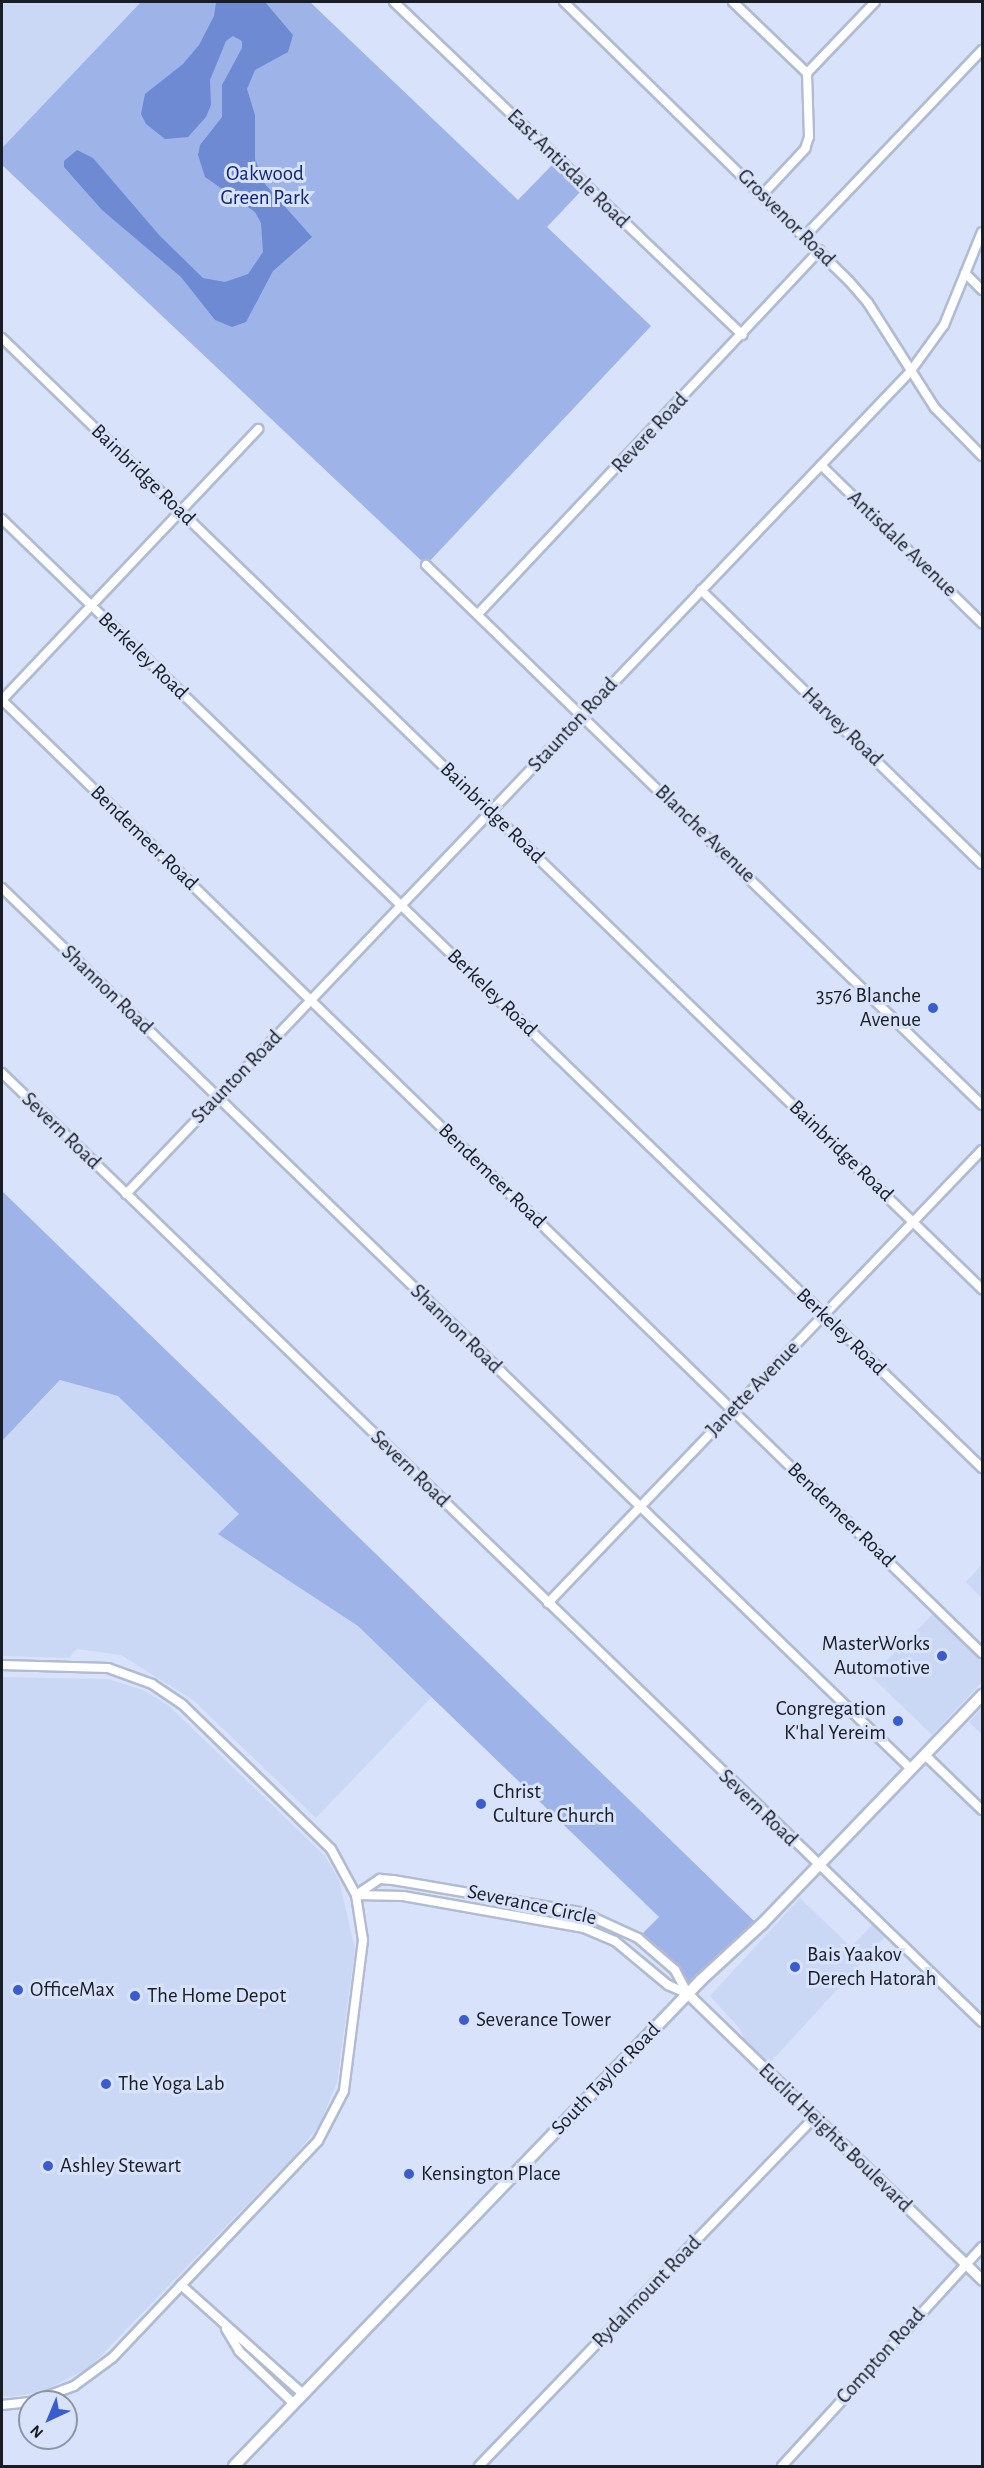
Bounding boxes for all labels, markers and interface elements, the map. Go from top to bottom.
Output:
street label: East Antisdale Road [502,104,634,234]
park label: Oakwood Green Park [221,161,309,211]
street label: Grosvenor Road [732,164,840,272]
street label: Revere Road [607,388,693,478]
street label: Bainbridge Road [86,419,200,531]
street label: Antisdale Avenue [842,485,962,603]
street label: Berkeley Road [93,607,193,705]
street label: Staunton Road [523,672,623,778]
street label: Harvey Road [796,682,888,772]
street label: Bainbridge Road [435,757,549,869]
street label: Bendemeer Road [85,780,203,896]
street label: Blanche Avenue [649,780,761,888]
street label: Shannon Road [56,940,158,1040]
street label: Berkeley Road [442,944,542,1042]
place label: 3576 Blanche Avenue [816,983,921,1033]
marker: 3576 Blanche Avenue [926,1001,940,1015]
street label: Staunton Road [186,1025,288,1129]
street label: Severn Road [16,1087,106,1175]
street label: Bainbridge Road [784,1095,898,1207]
street label: Bendemeer Road [433,1118,551,1234]
street label: Shannon Road [405,1279,507,1379]
street label: Berkeley Road [791,1283,891,1381]
street label: Janette Avenue [701,1336,805,1442]
street label: Severn Road [365,1425,455,1513]
street label: Bendemeer Road [782,1457,900,1573]
place label: MasterWorks Automotive [822,1631,930,1681]
marker: MasterWorks Automotive [935,1649,949,1663]
place label: Congregation K'hal Yereim [776,1696,886,1746]
marker: Congregation K'hal Yereim [891,1714,905,1728]
street label: Severn Road [713,1764,803,1852]
place label: Christ Culture Church [493,1779,615,1829]
marker: Christ Culture Church [474,1797,488,1811]
street label: Severance Circle [465,1879,599,1931]
place label: Bais Yaakov Derech Hatorah [807,1942,937,1992]
marker: Bais Yaakov Derech Hatorah [788,1960,802,1974]
place label: OfficeMax [30,1977,114,2003]
marker: OfficeMax [11,1983,25,1997]
place label: The Home Depot [147,1983,286,2009]
marker: The Home Depot [128,1989,142,2003]
place label: Severance Tower [476,2007,611,2033]
marker: Severance Tower [457,2013,471,2027]
street label: South Taylor Road [546,2018,666,2140]
street label: Euclid Heights Boulevard [753,2058,917,2218]
place label: The Yoga Lab [118,2071,225,2097]
marker: The Yoga Lab [99,2077,113,2091]
place label: Ashley Stewart [60,2153,181,2179]
marker: Ashley Stewart [41,2159,55,2173]
place label: Kensington Place [421,2161,561,2187]
marker: Kensington Place [402,2167,416,2181]
street label: Rydalmount Road [587,2231,707,2353]
street label: Compton Road [831,2303,931,2409]
north arrow [18,2390,78,2450]
text: N [27,2422,46,2441]

